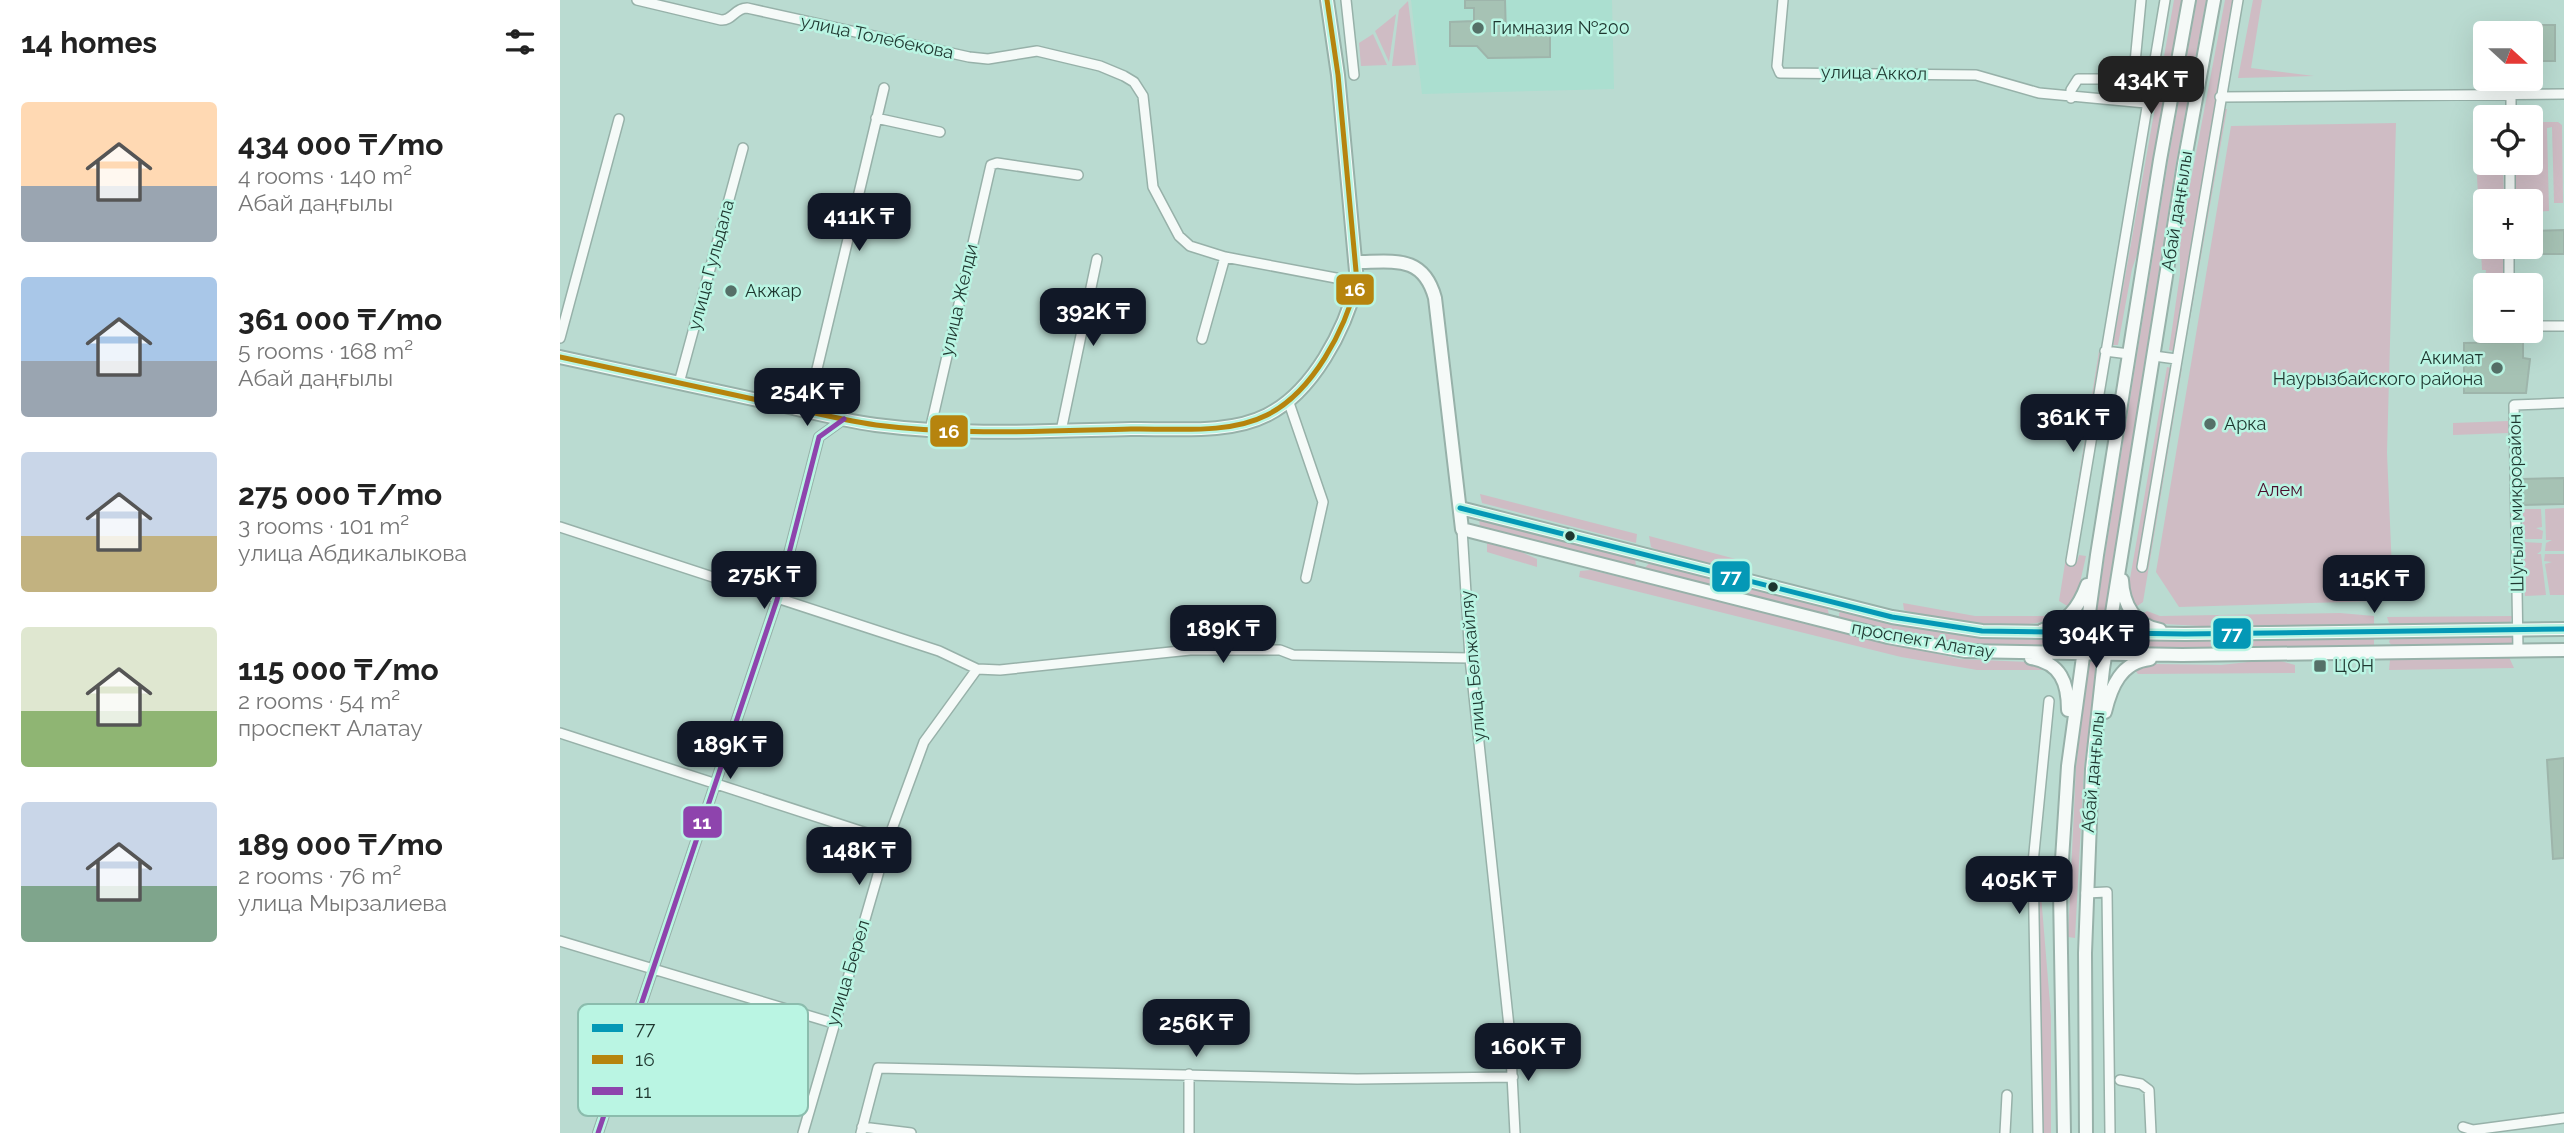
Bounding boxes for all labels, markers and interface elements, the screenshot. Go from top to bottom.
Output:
street label: улица Толебекова [799,10,956,63]
place label: Гимназия №200 [1492,17,1630,38]
marker: Гимназия №200 [1470,20,1486,36]
north arrow [2473,21,2543,91]
map controls [2473,21,2543,343]
icon: filters [501,23,539,61]
text: 14 homes [21,25,157,60]
pin: 434K ₸ [2094,57,2208,116]
street label: улица Аккол [1821,61,1927,84]
text: 434K ₸ [2114,65,2188,92]
button: locate [2473,105,2543,175]
text: 434 000 ₸/mo [238,127,443,162]
icon: home [77,130,161,214]
street label: Абай даңғылы [2157,149,2196,272]
text: 4 rooms · 140 m² [238,162,412,189]
text: Абай даңғылы [238,189,393,216]
button: + [2473,189,2543,259]
pin: 411K ₸ [802,194,916,253]
street label: улица Гульдала [683,197,738,332]
text: 411K ₸ [824,202,894,229]
street label: улица Желди [935,242,982,358]
line badge: 16 [1335,273,1375,306]
button: − [2473,273,2543,343]
text: 16 [1345,278,1365,300]
place label: Акжар [745,280,802,301]
marker: Акжар [723,283,739,299]
pin: 392K ₸ [1036,288,1150,348]
text: 392K ₸ [1056,297,1130,324]
text: 361 000 ₸/mo [238,302,442,337]
icon: home [77,305,161,389]
text: 5 rooms · 168 m² [238,337,413,364]
place label: Акимат Наурызбайского района [2273,347,2483,389]
marker: Акимат Наурызбайского района [2489,360,2505,376]
text: Абай даңғылы [238,364,393,391]
pin: 254K ₸ [750,368,864,428]
text: 254K ₸ [770,377,844,404]
pin: 361K ₸ [2016,394,2130,454]
text: 361K ₸ [2036,403,2110,430]
place label: Арка [2224,413,2266,434]
line badge: 16 [929,414,969,448]
street label: Шугыла микрорайон [2503,414,2528,592]
marker: Арка [2202,416,2218,432]
text: 16 [939,420,959,442]
text: 275 000 ₸/mo [238,477,442,512]
park label: Алем [2257,479,2303,500]
icon: home [77,480,161,564]
text: 3 rooms · 101 m² [238,512,409,539]
unlabelled marker [1563,529,1577,543]
text: улица Абдикалыкова [238,539,467,566]
pin: 275K ₸ [707,552,821,611]
pin: 115K ₸ [2317,556,2431,615]
text: 275K ₸ [727,560,801,587]
line badge: 77 [1711,560,1751,593]
text: 115K ₸ [2339,564,2409,591]
text: 77 [1720,565,1742,587]
unlabelled marker [1766,580,1780,594]
street label: улица Белжайляу [1455,589,1490,743]
pin: 189K ₸ [1166,606,1280,665]
pin: 304K ₸ [2039,610,2153,670]
text: 189K ₸ [1186,614,1260,641]
street label: проспект Алатау [1850,617,1996,662]
line badge: 77 [2212,617,2252,650]
text: 304K ₸ [2059,619,2133,646]
text: 77 [2221,622,2243,644]
text: 115 000 ₸/mo [238,652,439,687]
icon: home [77,655,161,739]
place label: ЦОН [2334,655,2374,676]
marker: ЦОН [2312,658,2328,674]
text: 2 rooms · 54 m² [238,687,400,714]
street label: Абай даңғылы [2077,711,2108,833]
text: проспект Алатау [238,714,423,741]
pin: 189K ₸ [673,722,787,781]
text: 189K ₸ [693,730,767,757]
line badge: 11 [682,805,723,839]
text: 11 [693,811,711,833]
text: 189 000 ₸/mo [238,827,443,862]
pin: 148K ₸ [802,828,916,887]
icon: home [77,830,161,914]
text: 148K ₸ [822,836,896,863]
pin: 405K ₸ [1962,856,2076,916]
text: 2 rooms · 76 m² [238,862,401,889]
text: 405K ₸ [1982,865,2056,892]
text: улица Мырзалиева [238,889,447,916]
street label: улица Берел [821,917,874,1028]
pin: 256K ₸ [1139,1000,1253,1059]
legend [578,1004,808,1116]
text: 256K ₸ [1159,1008,1233,1035]
text: 77 [635,1017,655,1039]
pin: 160K ₸ [1471,1024,1585,1083]
text: 160K ₸ [1491,1032,1565,1059]
text: 16 [635,1048,655,1070]
text: 11 [635,1080,651,1102]

